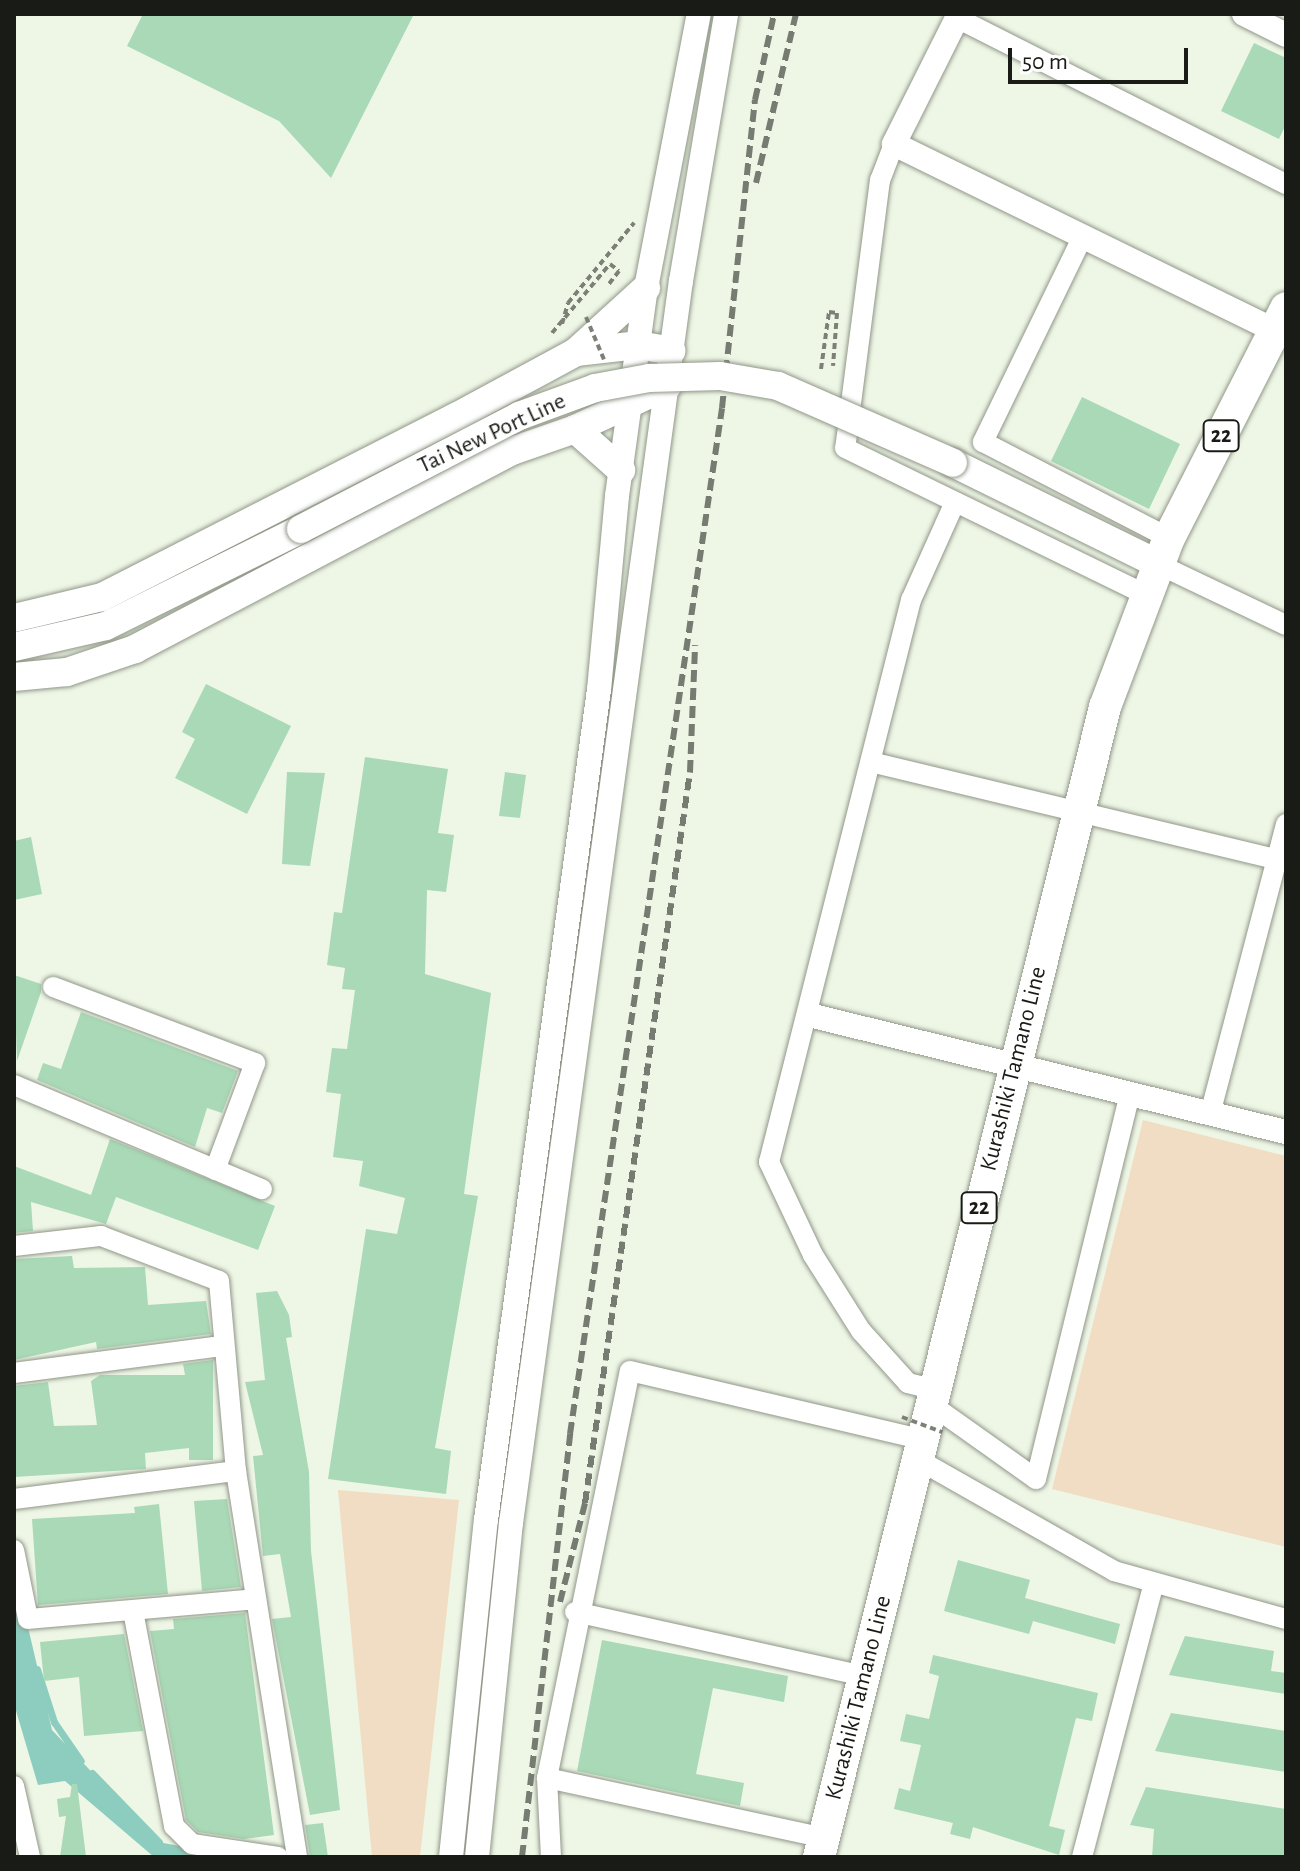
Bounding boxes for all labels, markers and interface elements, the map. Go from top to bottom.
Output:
scale bar [1012,32,1192,82]
text: 50 m [1022,50,1068,74]
street label: Tai New Port Line [414,387,570,481]
road number: 22 [1201,418,1241,454]
street label: Kurashiki Tamano Line [975,964,1053,1174]
road number: 22 [959,1190,999,1226]
street label: Kurashiki Tamano Line [820,1593,898,1803]

